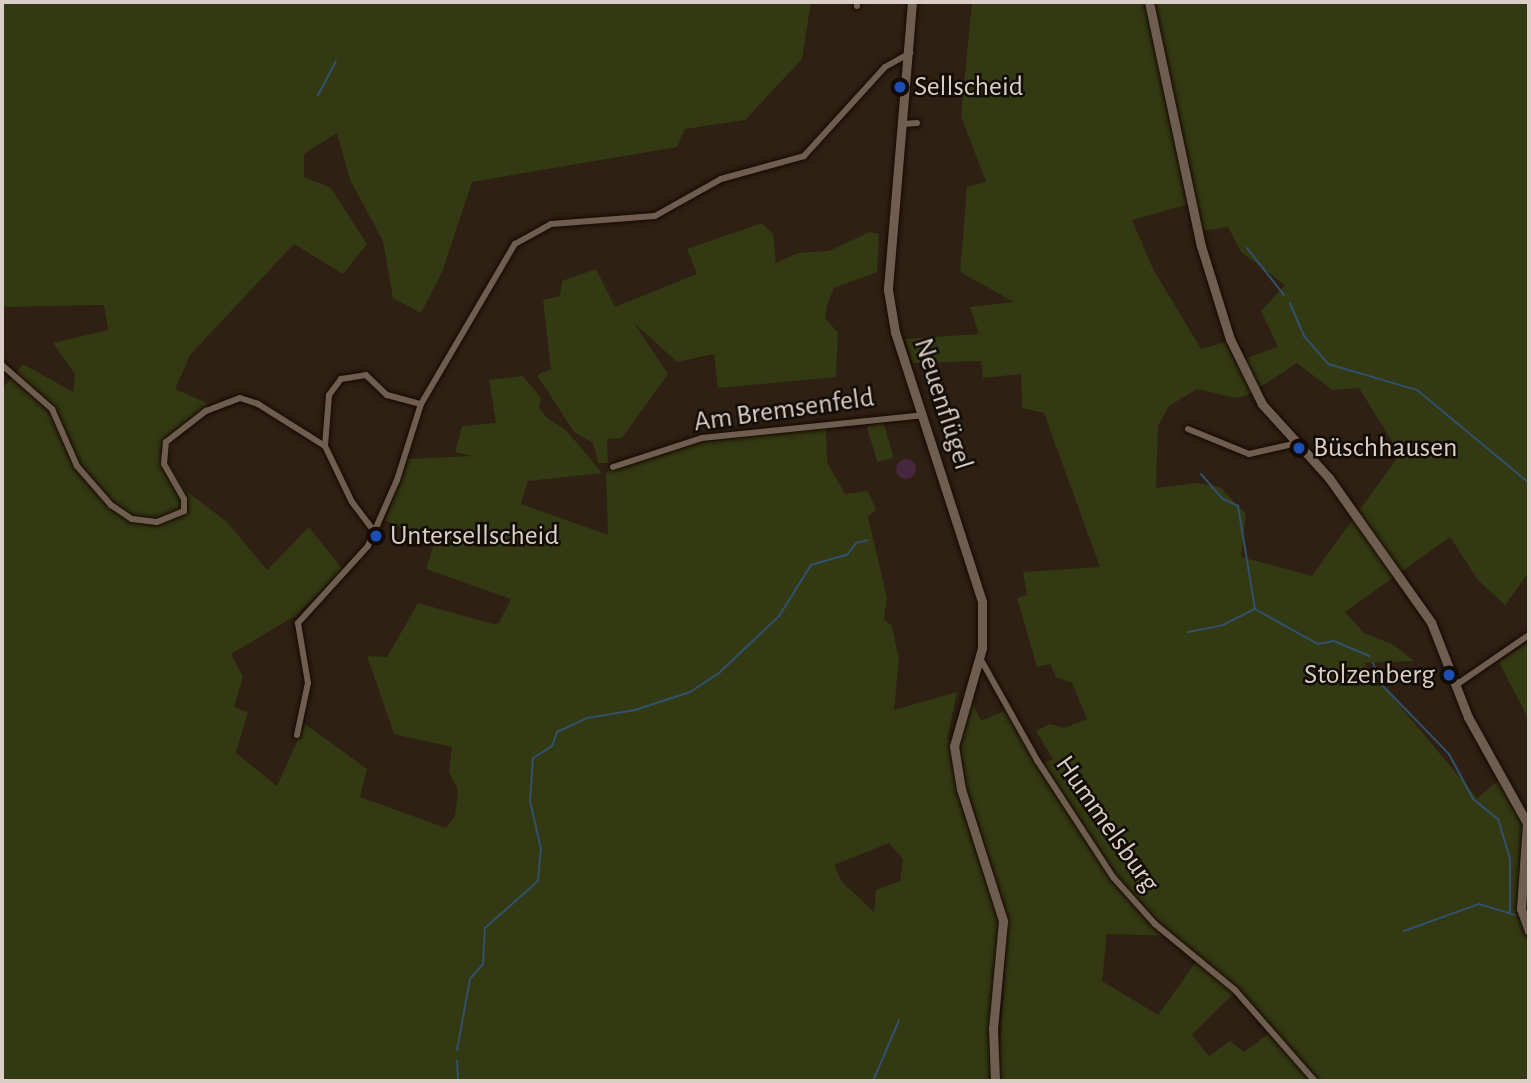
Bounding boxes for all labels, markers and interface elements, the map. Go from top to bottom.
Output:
place label: Sellscheid [914,70,1023,104]
marker: Sellscheid [892,79,908,95]
street label: Neuenflügel [906,334,980,474]
street label: Am Bremsenfeld [692,381,876,439]
place label: Büschhausen [1313,431,1458,465]
marker: Büschhausen [1291,440,1307,456]
place label: Untersellscheid [390,519,559,553]
marker: Untersellscheid [368,528,384,544]
place label: Stolzenberg [1304,658,1435,692]
marker: Stolzenberg [1441,667,1457,683]
street label: Hummelsburg [1048,749,1166,899]

